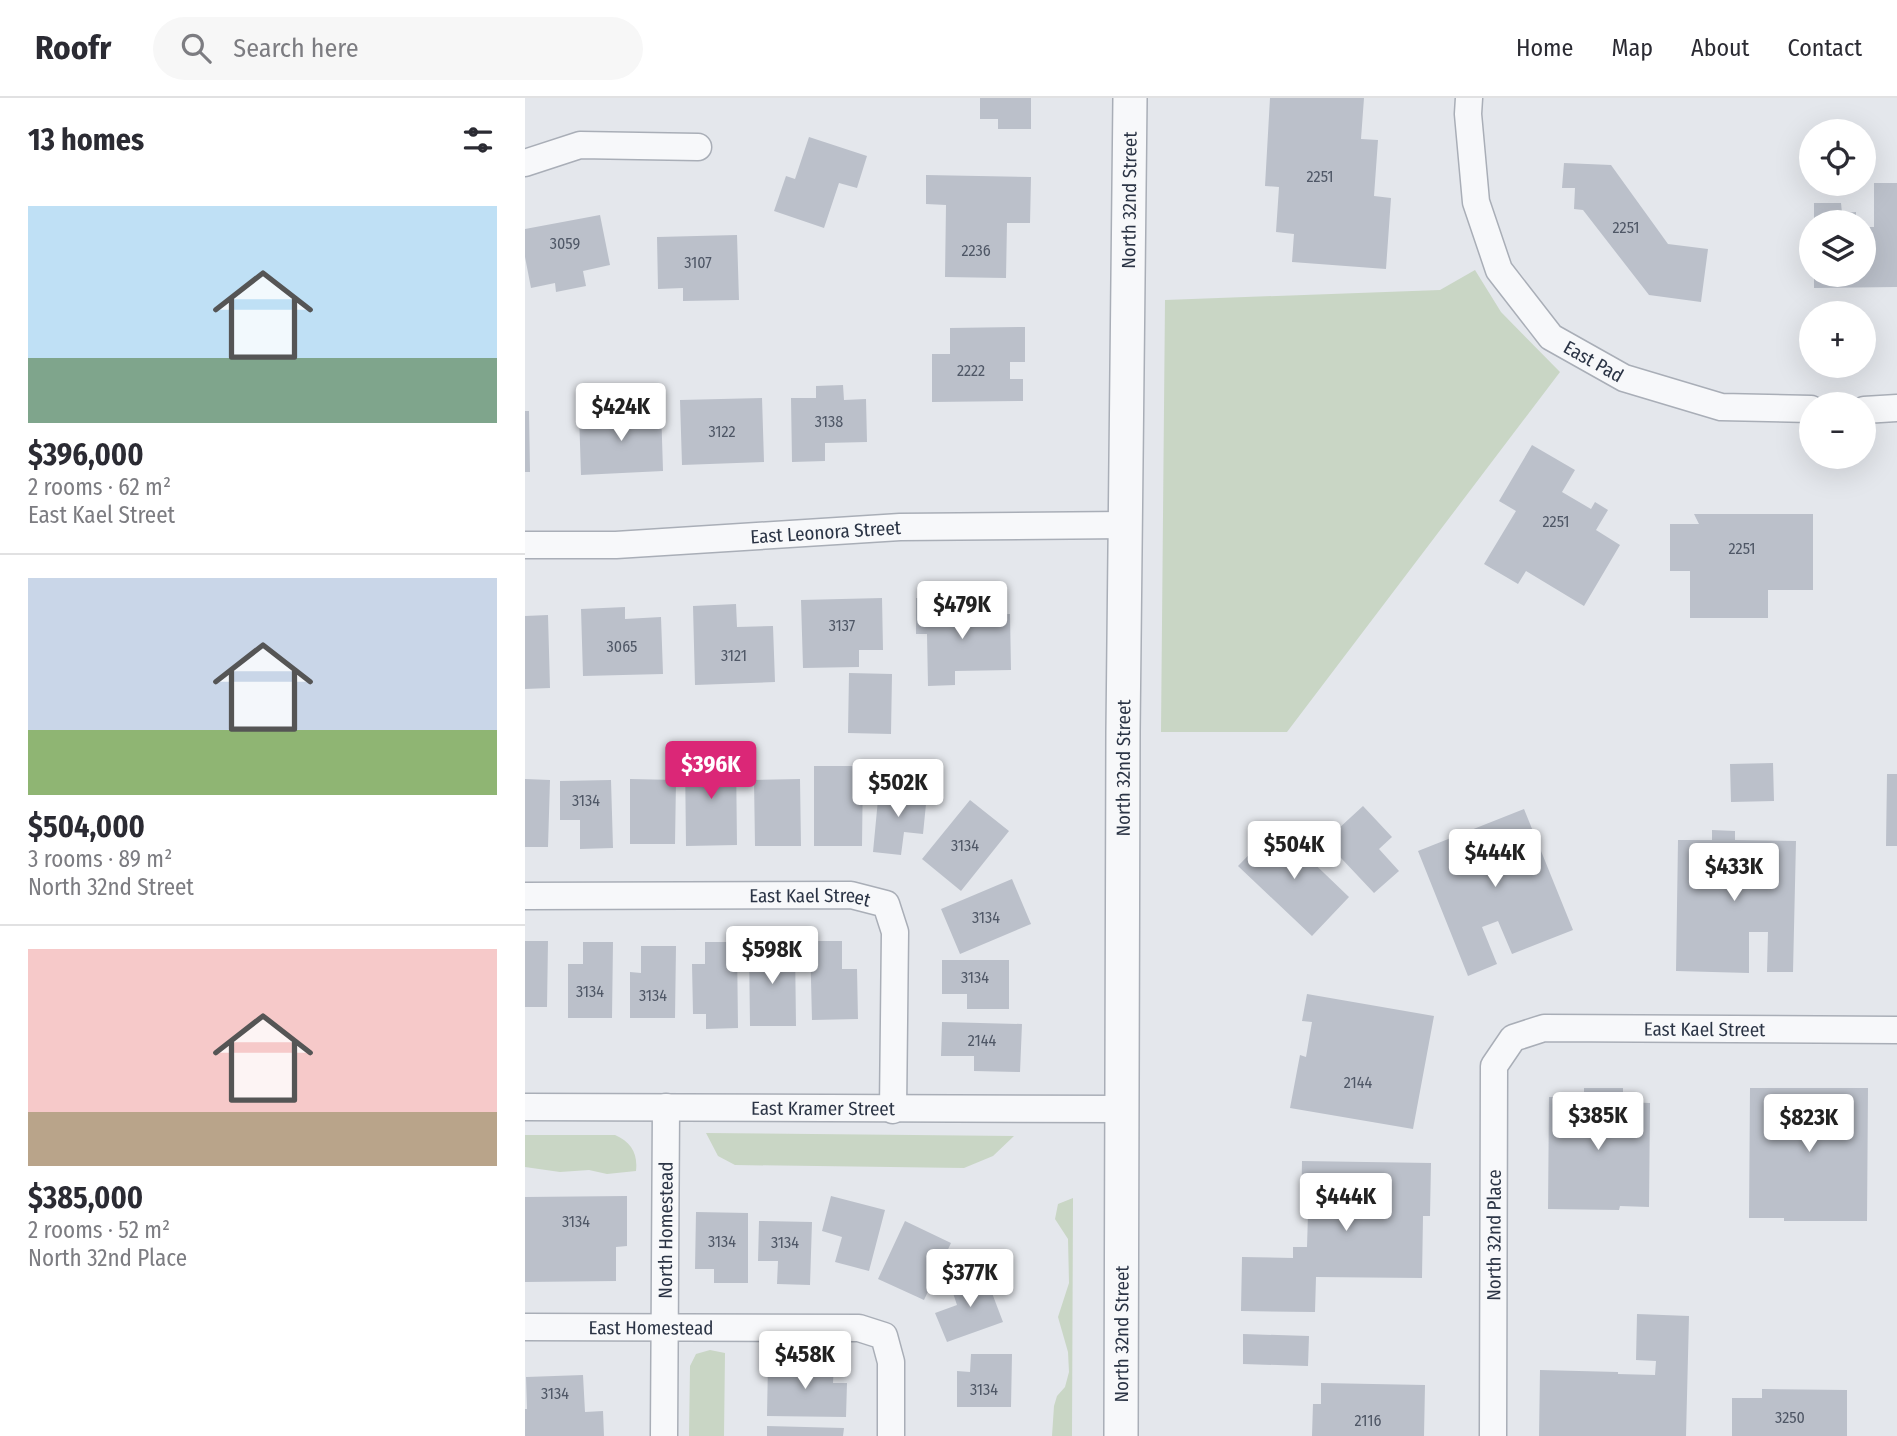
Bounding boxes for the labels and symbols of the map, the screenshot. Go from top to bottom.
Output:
street label: North 32nd Street [1117,131,1141,269]
house number: 2251 [1307,167,1333,186]
house number: 2251 [1613,218,1639,237]
house number: 3059 [550,234,580,253]
house number: 2236 [961,241,991,260]
house number: 3107 [684,253,712,272]
street label: East Pad [1560,335,1628,387]
house number: 2222 [957,361,985,380]
pin: $424K [572,384,670,443]
house number: 3138 [815,412,843,431]
house number: 3122 [708,422,736,441]
house number: 2251 [1543,512,1569,531]
street label: East Leonora Street [750,515,902,548]
house number: 2251 [1729,539,1755,558]
pin: $479K [913,582,1011,641]
house number: 3137 [829,616,856,635]
house number: 3065 [607,637,637,656]
house number: 3121 [721,646,747,665]
street label: North 32nd Street [1111,699,1135,837]
pin: $396K [662,742,760,801]
pin: $502K [849,760,947,819]
house number: 3134 [572,791,600,810]
pin: $504K [1245,822,1343,881]
pin: $444K [1446,830,1544,889]
house number: 3134 [951,836,979,855]
pin: $433K [1685,844,1783,903]
street label: East Kael Street [749,883,874,911]
house number: 3134 [972,908,1000,927]
pin: $598K [723,926,821,986]
house number: 3134 [961,968,989,987]
house number: 3134 [576,982,604,1001]
house number: 3134 [639,986,667,1005]
street label: East Kael Street [1644,1017,1766,1041]
house number: 2144 [968,1031,996,1050]
house number: 2144 [1344,1073,1372,1092]
pin: $385K [1549,1093,1647,1152]
pin: $823K [1760,1094,1858,1154]
street label: East Kramer Street [751,1096,896,1120]
street label: North Homestead [653,1161,677,1299]
street label: North 32nd Place [1482,1169,1505,1301]
pin: $444K [1297,1174,1395,1233]
house number: 3134 [562,1212,590,1231]
house number: 3134 [708,1232,736,1251]
house number: 3134 [771,1233,799,1252]
pin: $377K [921,1250,1019,1309]
street label: North 32nd Street [1110,1265,1133,1403]
street label: East Homestead [588,1316,714,1339]
pin: $458K [756,1332,854,1391]
house number: 3134 [970,1380,998,1399]
house number: 3134 [541,1384,569,1403]
house number: 3250 [1775,1408,1805,1427]
house number: 2116 [1355,1411,1382,1430]

